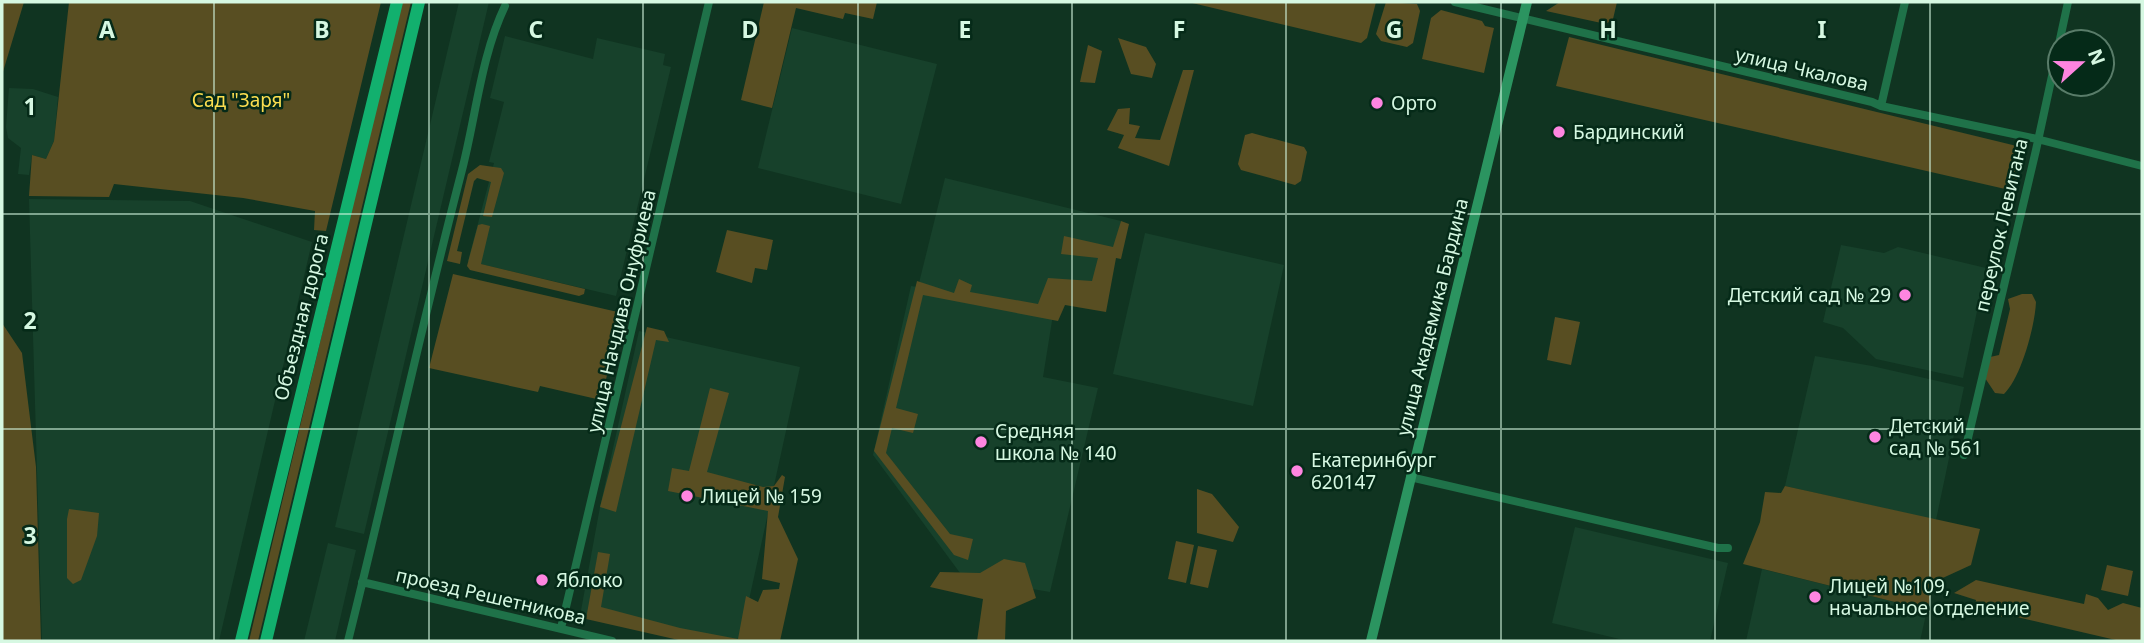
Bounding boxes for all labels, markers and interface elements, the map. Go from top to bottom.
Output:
text: A [99,13,115,45]
text: B [314,13,330,45]
text: C [529,13,544,45]
text: D [742,13,758,45]
text: E [959,13,971,45]
text: F [1173,13,1185,45]
text: G [1386,13,1402,45]
text: H [1599,13,1617,45]
text: I [1818,13,1827,45]
north arrow [2046,28,2116,98]
street label: улица Чкалова [1733,41,1871,97]
text: N [2082,45,2112,69]
park label: Сад "Заря" [192,87,290,113]
text: 1 [23,90,37,122]
place label: Орто [1391,90,1437,116]
marker: Орто [1369,95,1385,111]
place label: Бардинский [1573,119,1685,145]
marker: Бардинский [1551,124,1567,140]
street label: переулок Левитана [1968,136,2034,314]
street label: улица Начдива Онуфриева [580,187,662,435]
street label: улица Академика Бардина [1390,195,1474,439]
street label: Объездная дорога [268,231,334,403]
place label: Детский сад № 29 [1728,282,1891,308]
marker: Детский сад № 29 [1897,287,1913,303]
text: 2 [23,304,37,336]
place label: Детский сад № 561 [1889,413,1982,461]
place label: Средняя школа № 140 [995,418,1117,466]
marker: Детский сад № 561 [1867,429,1883,445]
marker: Средняя школа № 140 [973,434,989,450]
place label: Екатеринбург 620147 [1311,447,1436,495]
marker: Екатеринбург 620147 [1289,463,1305,479]
place label: Лицей № 159 [701,483,822,509]
marker: Лицей № 159 [679,488,695,504]
text: 3 [23,519,37,551]
street label: проезд Решетникова [393,561,589,631]
place label: Яблоко [556,567,623,593]
marker: Яблоко [534,572,550,588]
place label: Лицей №109, начальное отделение [1829,573,2030,621]
marker: Лицей №109, начальное отделение [1807,589,1823,605]

